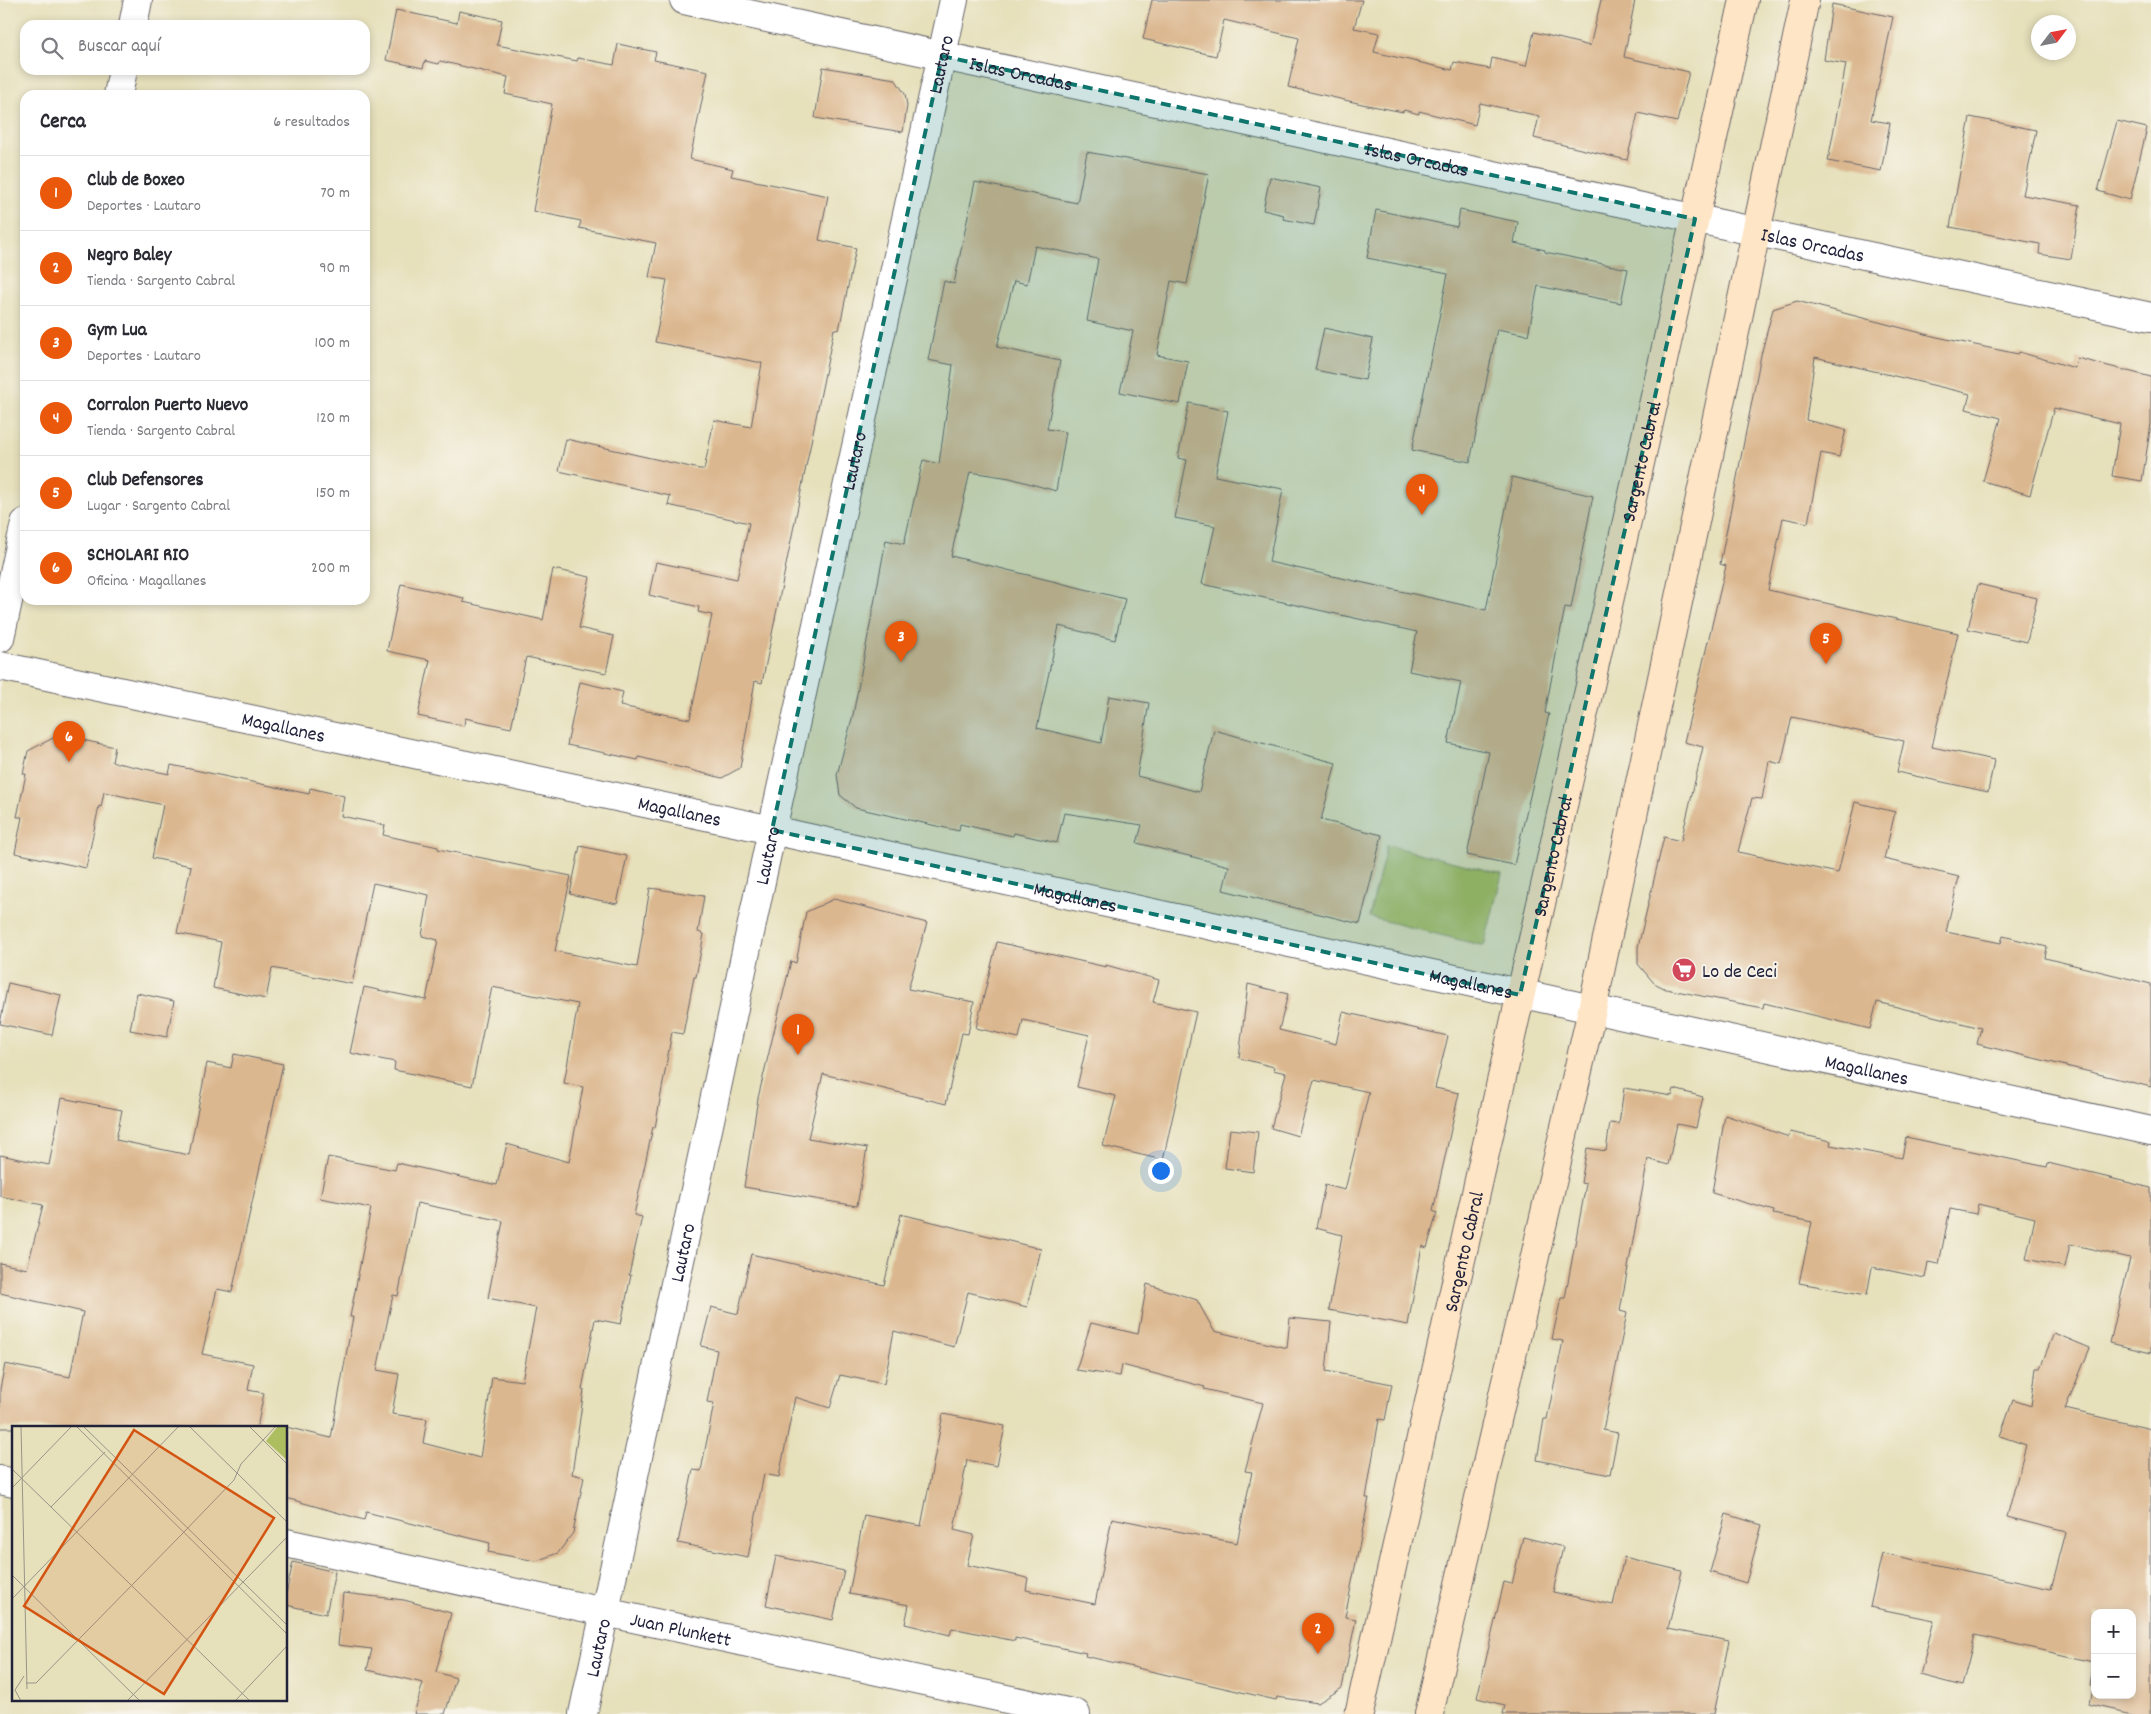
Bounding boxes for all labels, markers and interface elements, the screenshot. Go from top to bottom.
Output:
north arrow [2031,15,2076,60]
search box [20,20,370,75]
street label: Lautaro [923,33,963,97]
icon: search [38,34,66,62]
text: Buscar aquí [78,34,160,61]
street label: Islas Orcadas [966,51,1075,101]
text: Cerca [40,108,86,138]
text: 6 resultados [273,111,350,134]
street label: Islas Orcadas [1362,137,1471,186]
text: Club de Boxeo [87,168,185,195]
text: 1 [54,182,58,205]
text: 70 m [320,182,350,205]
text: Deportes · Lautaro [87,195,201,218]
street label: Islas Orcadas [1758,222,1867,272]
text: Negro Baley [87,243,171,270]
text: 2 [53,257,60,280]
text: 90 m [319,257,350,280]
text: Tienda · Sargento Cabral [87,270,235,293]
text: Gym Lua [87,318,147,345]
text: 3 [52,332,60,355]
text: 100 m [314,332,350,355]
text: Deportes · Lautaro [87,345,201,368]
text: Corralon Puerto Nuevo [87,393,248,420]
street label: Sargento Cabral [1616,399,1671,525]
text: 4 [53,407,59,430]
text: 120 m [316,407,350,430]
text: Tienda · Sargento Cabral [87,420,235,443]
street label: Lautaro [836,429,876,493]
text: Club Defensores [87,468,204,495]
pin: 4 [1406,474,1438,515]
text: 5 [52,482,60,505]
text: 150 m [316,482,350,505]
text: Lugar · Sargento Cabral [87,495,230,518]
text: SCHOLARI RIO [87,543,189,570]
text: 6 [52,557,60,580]
text: 200 m [311,557,350,580]
text: Oficina · Magallanes [87,570,207,593]
pin: 3 [885,621,917,662]
pin: 5 [1810,623,1842,664]
street label: Magallanes [239,707,327,752]
pin: 6 [53,721,85,762]
street label: Magallanes [635,791,724,836]
street label: Sargento Cabral [1527,794,1582,920]
street label: Lautaro [750,824,789,888]
street label: Magallanes [1031,876,1119,922]
supermarket icon: Lo de Ceci [1671,957,1697,983]
place label: Lo de Ceci [1702,959,1777,987]
street label: Magallanes [1426,963,1515,1008]
pin: 1 [782,1014,814,1055]
street label: Magallanes [1822,1049,1911,1095]
your location [1148,1158,1174,1184]
street label: Sargento Cabral [1439,1189,1493,1315]
street label: Lautaro [665,1221,705,1285]
inset map [12,1426,288,1702]
street label: Juan Plunkett [627,1607,733,1656]
map controls [2091,1609,2136,1699]
button: + [2091,1609,2136,1654]
pin: 2 [1302,1613,1334,1654]
street label: Lautaro [580,1616,620,1680]
button: − [2091,1654,2136,1699]

